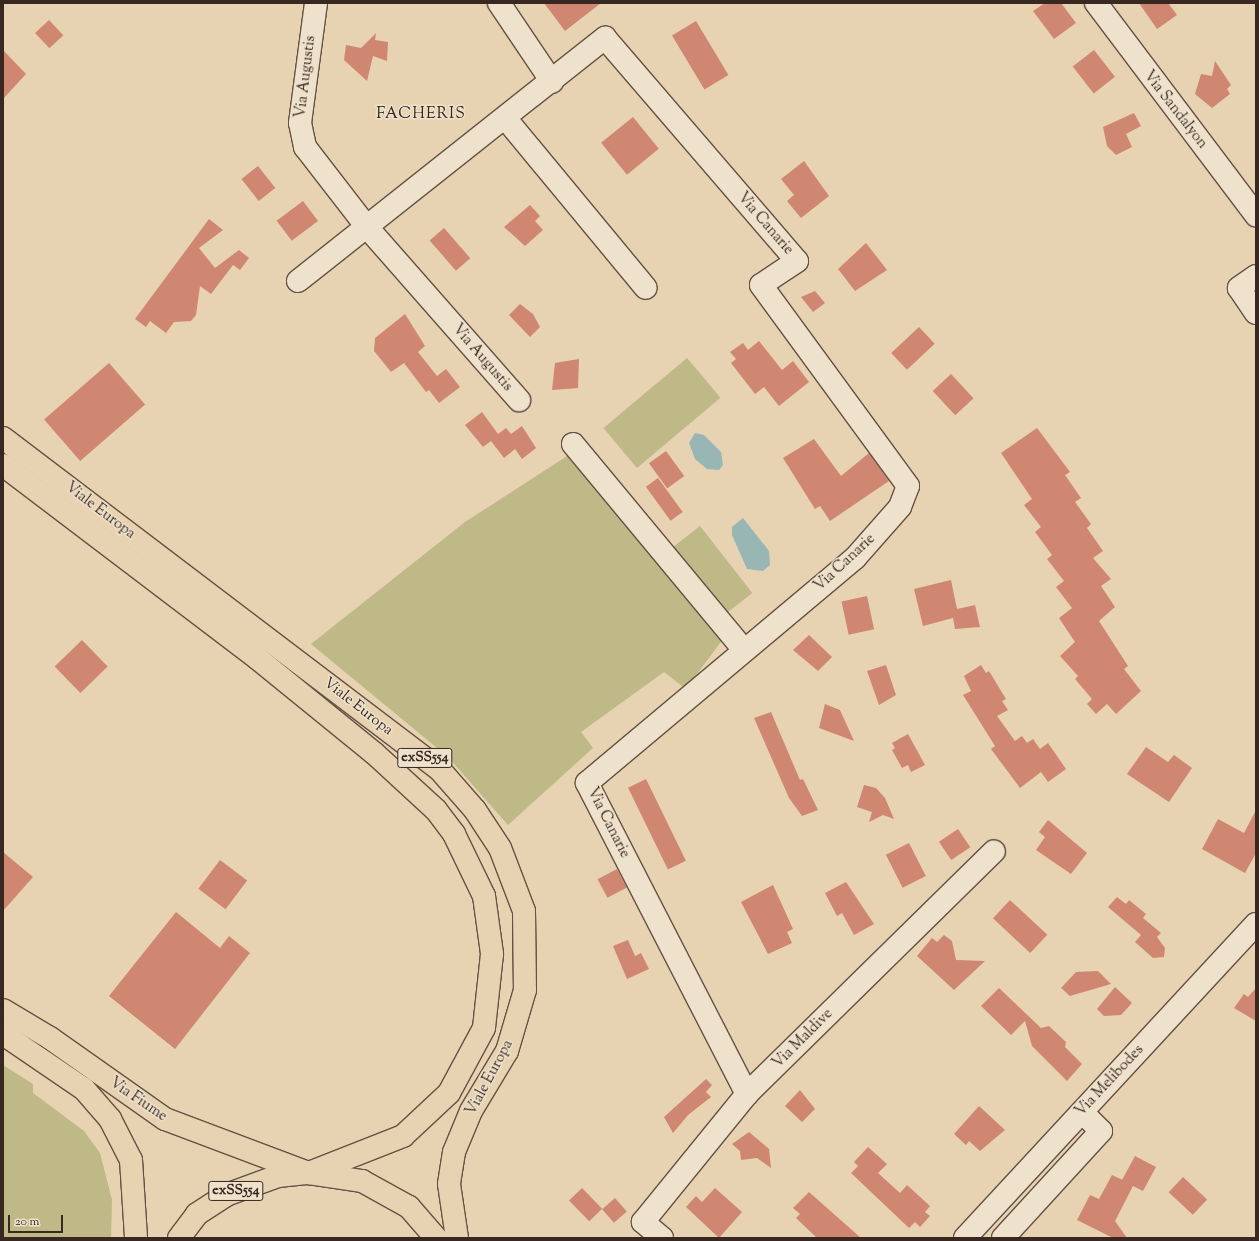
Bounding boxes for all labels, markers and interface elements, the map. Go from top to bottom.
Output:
street label: Via Augustis [292,35,320,119]
street label: Via Sandalyon [1139,67,1211,153]
district label: FACHERIS [376,105,466,125]
street label: Via Canarie [733,189,797,259]
street label: Via Augustis [448,321,516,395]
street label: Viale Europa [61,479,139,543]
street label: Via Canarie [811,530,879,596]
street label: Viale Europa [320,674,396,740]
road number: exSS554 [397,746,453,770]
street label: Via Canarie [583,785,633,861]
street label: Via Maldive [769,1005,837,1073]
street label: Viale Europa [463,1037,517,1119]
street label: Via Melibodes [1072,1041,1148,1121]
street label: Via Fiume [106,1074,170,1126]
road number: exSS554 [208,1179,264,1203]
scale bar [10,1207,65,1233]
text: 20 m [15,1213,39,1231]

